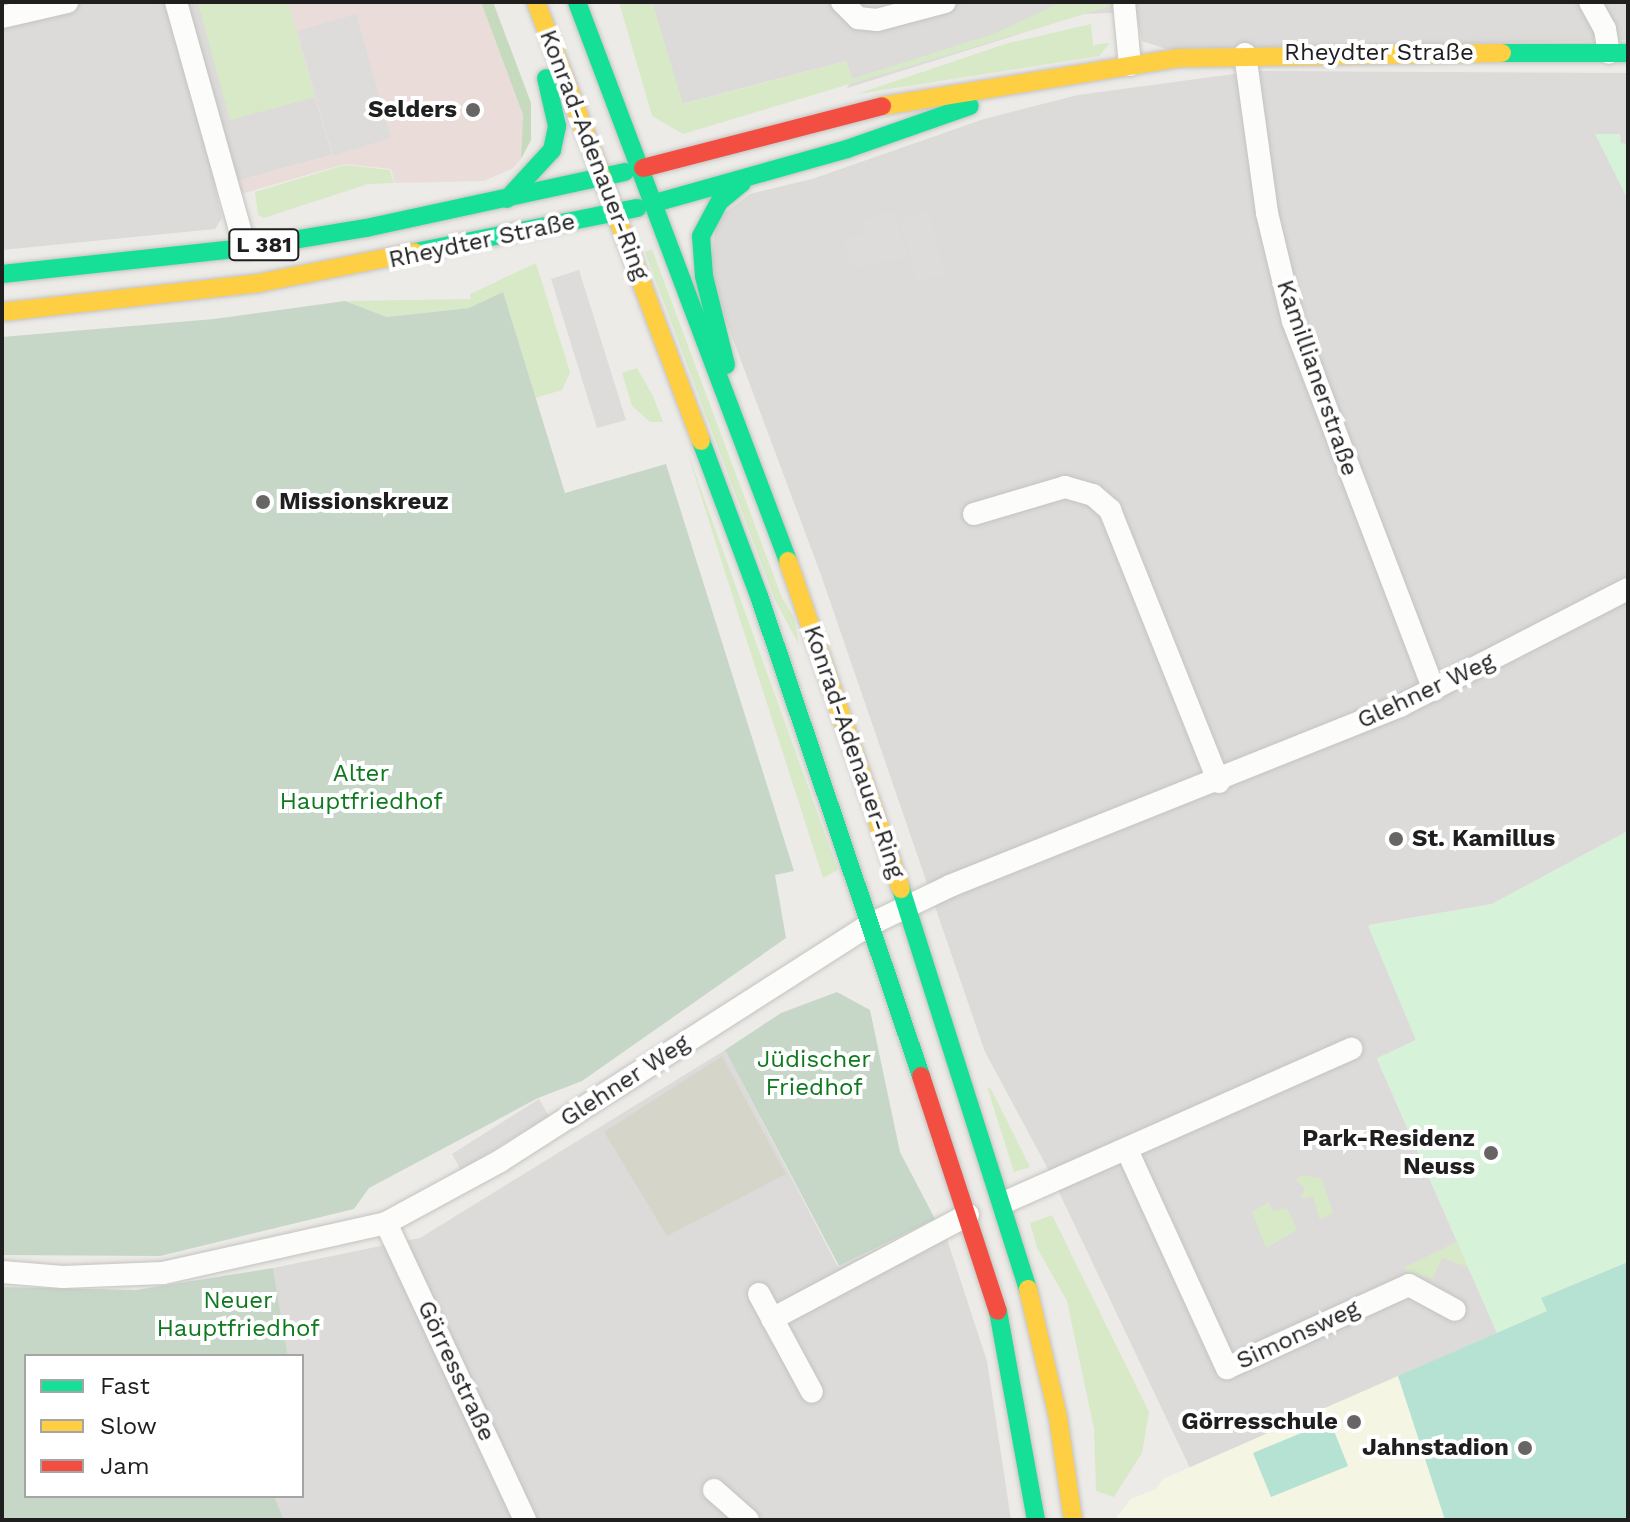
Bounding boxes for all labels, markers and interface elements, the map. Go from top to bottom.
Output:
street label: Konrad-Adenauer-Ring [533,26,655,284]
street label: Rheydter Straße [1284,39,1474,67]
place label: Selders [368,96,457,124]
marker: Selders [464,101,482,119]
street label: Rheydter Straße [386,207,578,275]
road number: L 381 [228,227,300,263]
street label: Kamillianerstraße [1270,276,1364,480]
place label: Missionskreuz [279,488,449,516]
marker: Missionskreuz [254,493,272,511]
street label: Konrad-Adenauer-Ring [797,622,911,882]
street label: Glehner Weg [1352,646,1500,736]
park label: Alter Hauptfriedhof [279,760,443,816]
place label: St. Kamillus [1412,825,1555,853]
marker: St. Kamillus [1387,830,1405,848]
street label: Glehner Weg [555,1028,695,1134]
park label: Jüdischer Friedhof [757,1046,871,1102]
place label: Park-Residenz Neuss [1302,1125,1475,1181]
marker: Park-Residenz Neuss [1482,1144,1500,1162]
park label: Neuer Hauptfriedhof [156,1287,320,1343]
street label: Simonsweg [1232,1294,1364,1376]
street label: Görresstraße [411,1296,501,1446]
legend [24,1354,304,1498]
text: Fast [100,1372,150,1400]
place label: Görresschule [1181,1408,1338,1436]
text: Slow [100,1412,157,1440]
marker: Görresschule [1345,1413,1363,1431]
place label: Jahnstadion [1362,1434,1509,1462]
marker: Jahnstadion [1516,1439,1534,1457]
text: Jam [100,1452,150,1480]

